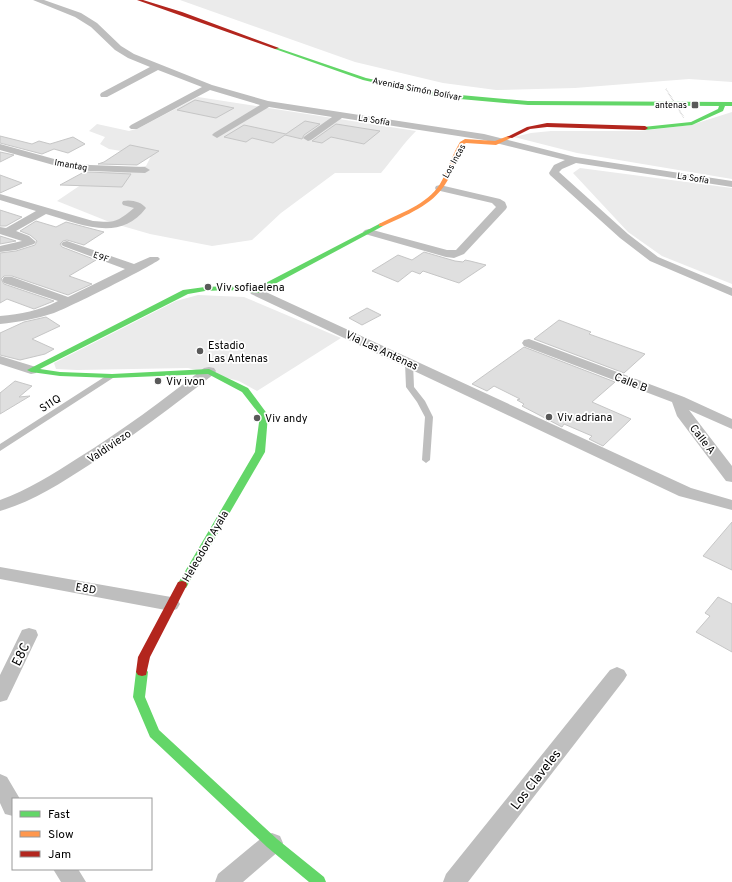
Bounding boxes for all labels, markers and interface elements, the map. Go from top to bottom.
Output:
street label: Avenida Simón Bolívar [371,75,463,104]
place label: antenas [655,100,687,111]
marker: antenas [690,100,700,110]
street label: La Sofía [357,113,391,128]
street label: Los Incas [441,142,468,180]
street label: Imantag [54,157,88,174]
street label: La Sofía [676,171,710,186]
street label: E9F [92,250,110,265]
place label: Viv sofiaelena [216,281,285,295]
marker: Viv sofiaelena [203,282,213,292]
street label: Via Las Antenas [343,328,420,374]
place label: Estadio Las Antenas [208,339,268,366]
marker: Estadio Las Antenas [195,346,205,356]
street label: Calle B [612,370,649,396]
place label: Viv ivon [166,375,205,389]
marker: Viv ivon [153,376,163,386]
street label: S11Q [37,392,64,416]
place label: Viv adriana [557,411,613,425]
place label: Viv andy [265,412,308,426]
marker: Viv adriana [544,412,554,422]
marker: Viv andy [252,413,262,423]
street label: Calle A [686,422,718,457]
street label: Valdiviezo [85,427,134,467]
street label: Heleodoro Ayala [180,508,232,585]
street label: E8D [74,580,97,598]
street label: E8C [9,641,34,669]
street label: Los Claveles [508,747,565,814]
legend [12,798,152,870]
text: Fast [48,807,70,823]
text: Slow [48,827,74,843]
text: Jam [48,847,71,863]

